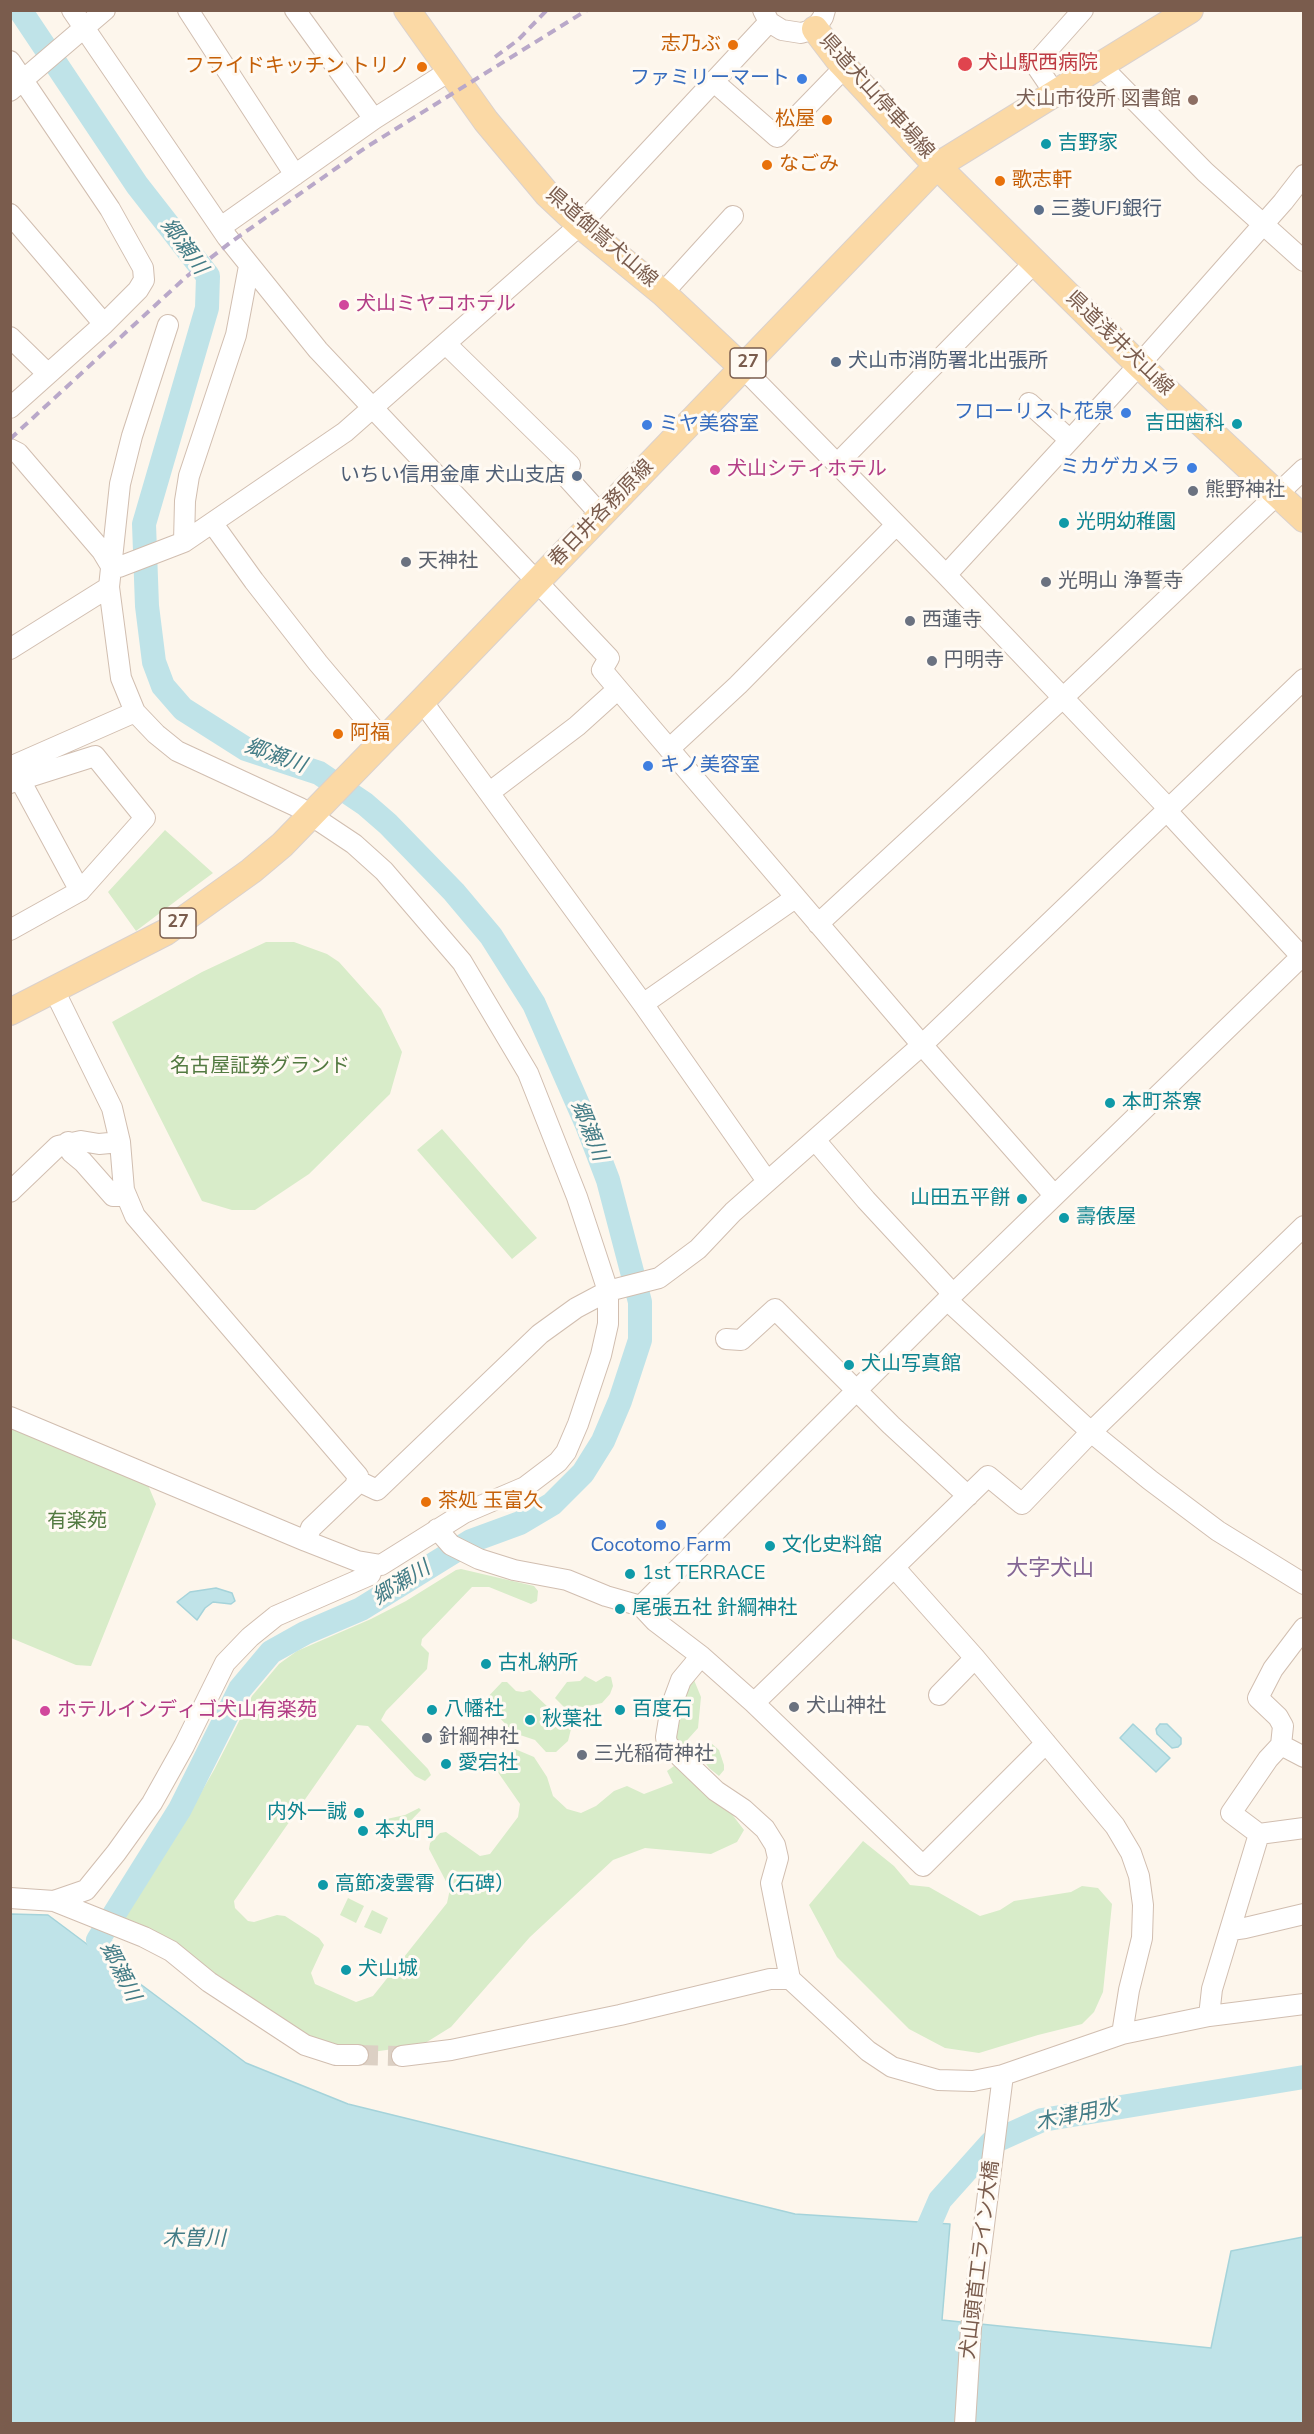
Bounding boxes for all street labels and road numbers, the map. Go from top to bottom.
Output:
street label: 県道犬山停車場線 [814,30,938,164]
street label: 県道御嵩犬山線 [540,183,662,293]
street label: 県道浅井犬山線 [1060,287,1178,401]
road number: 27 [730,348,766,378]
street label: 春日井各務原線 [545,455,659,573]
road number: 27 [160,908,196,938]
street label: 犬山頭首工ライン大橋 [957,2159,1005,2361]

